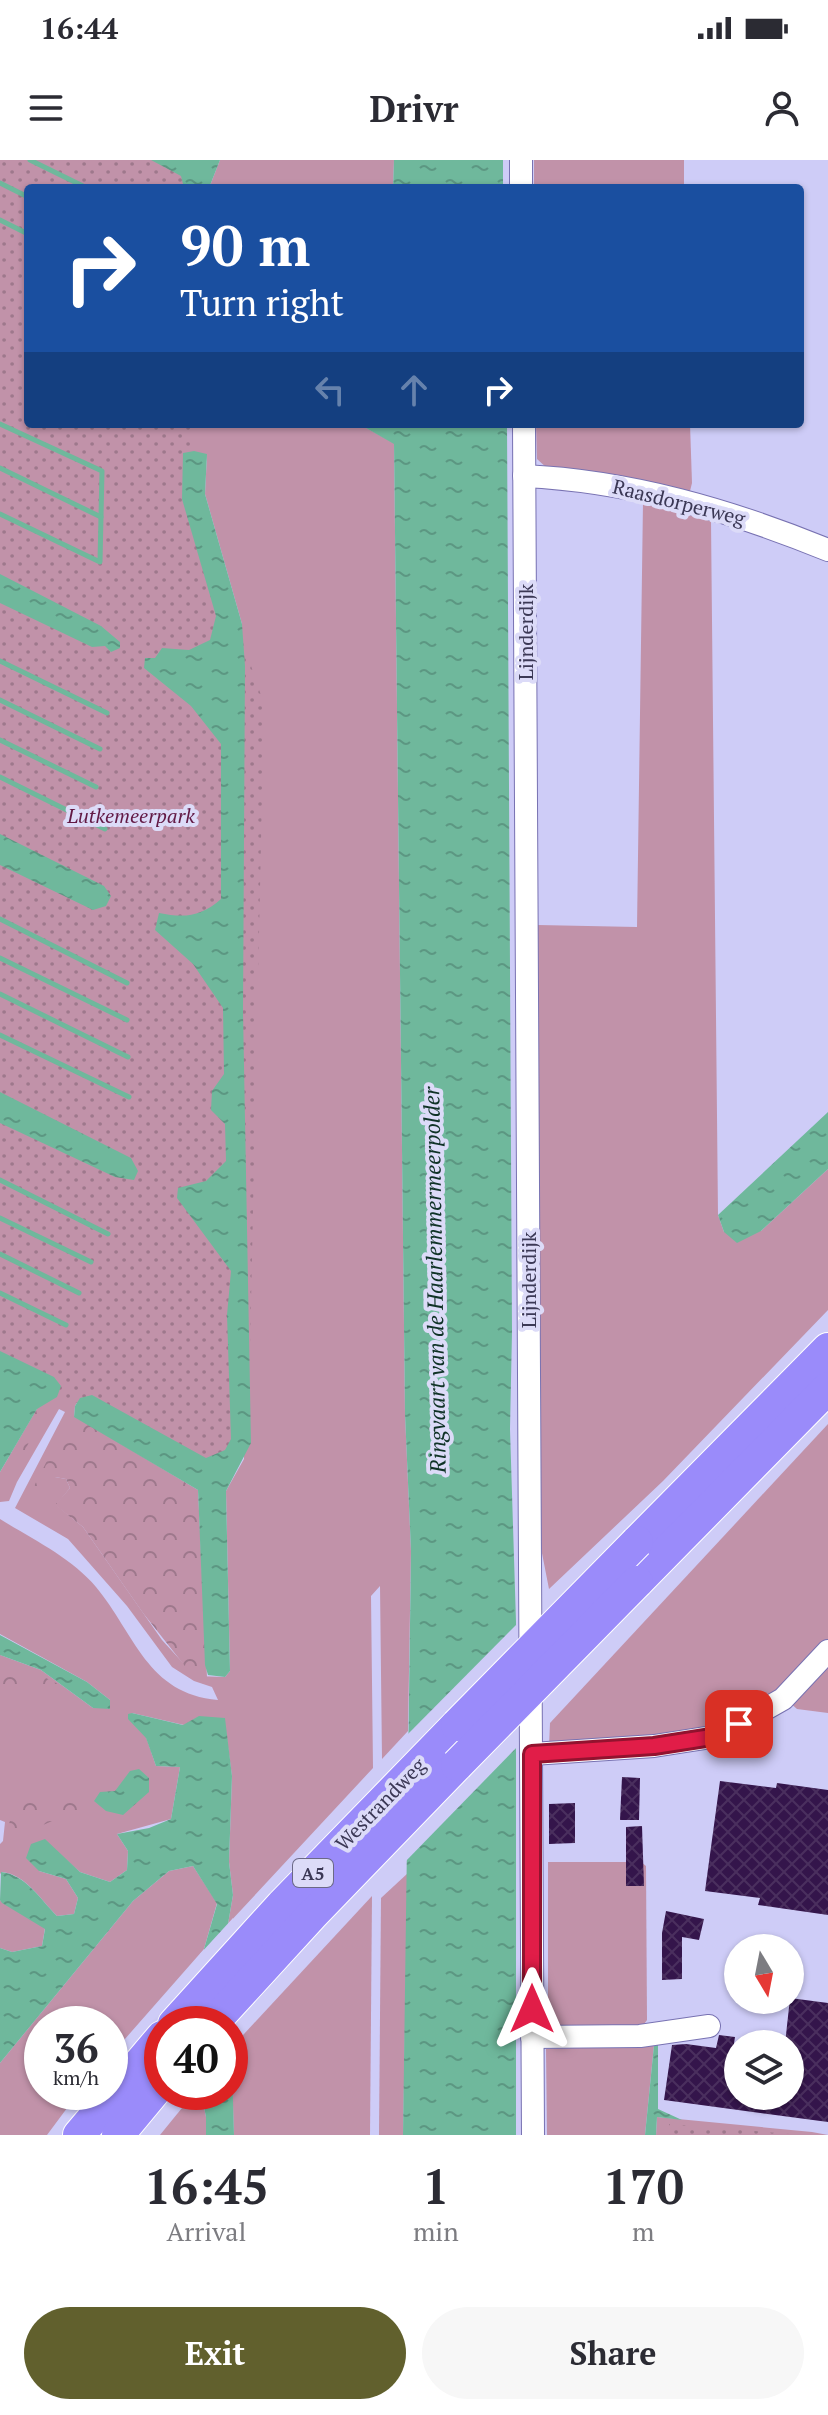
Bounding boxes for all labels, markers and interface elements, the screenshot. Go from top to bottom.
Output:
text: 16:44 [40,8,118,48]
text: Drivr [370,85,458,132]
icon: menu [24,86,68,130]
icon: person [760,86,804,130]
text: 90 m [180,208,310,282]
icon: right [48,216,152,320]
text: Turn right [180,279,344,326]
icon: left [308,368,352,412]
icon: ahead [392,368,436,412]
icon: right [476,368,520,412]
street label: Raasdorperweg [610,472,749,532]
street label: Lijnderdijk [512,583,539,680]
park label: Lutkemeerpark [66,802,195,829]
water label: Ringvaart van de Haarlemmermeerpolder [416,1085,452,1474]
street label: Lijnderdijk [515,1231,542,1328]
pin [705,1690,773,1758]
icon: arrive [717,1702,761,1746]
street label: Westrandweg [329,1751,431,1856]
road number: A5 [293,1859,333,1887]
north arrow [724,1934,804,2014]
map controls [724,1934,804,2110]
position arrow [490,1967,574,2051]
speed limit sign: 40 [144,2006,248,2110]
text: 36 [53,2021,99,2074]
button: layers [724,2030,804,2110]
text: km/h [53,2064,99,2091]
text: 16:45 [144,2154,269,2218]
text: 1 [422,2154,449,2218]
text: 170 [603,2154,684,2218]
text: Arrival [167,2214,246,2248]
text: min [413,2214,459,2248]
text: m [632,2214,655,2248]
button: Exit [24,2307,406,2399]
button: Share [422,2307,804,2399]

